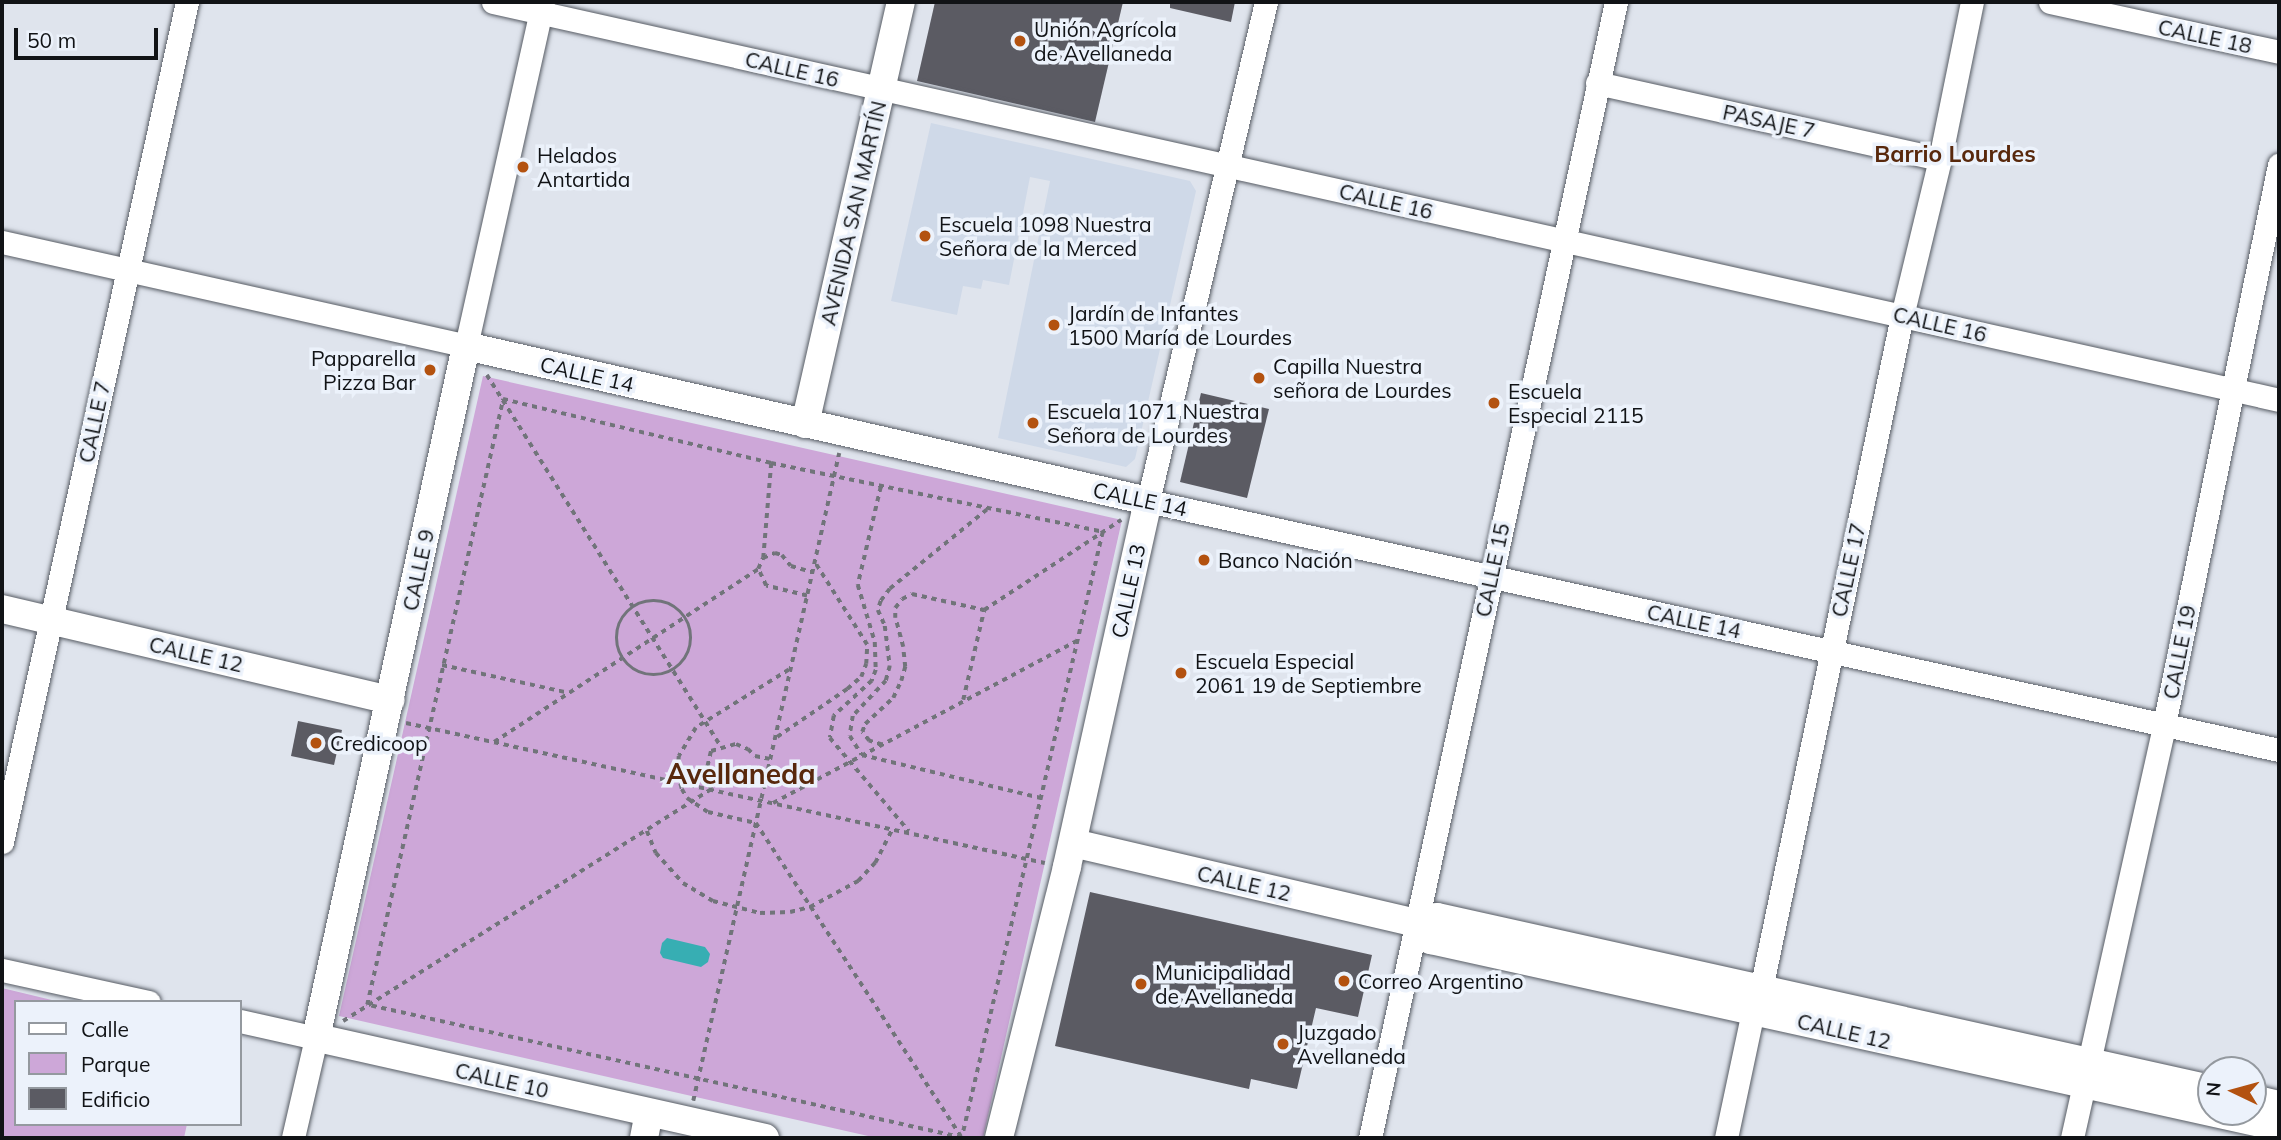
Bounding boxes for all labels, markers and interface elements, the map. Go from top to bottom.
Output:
scale bar [18,14,161,58]
street label: CALLE 18 [2156,14,2254,58]
place label: Unión Agrícola de Avellaneda [1034,16,1177,66]
text: 50 m [27,27,76,53]
marker: Unión Agrícola de Avellaneda [1012,33,1028,49]
street label: CALLE 16 [743,46,841,92]
street label: AVENIDA SAN MARTÍN [815,98,891,328]
street label: PASAJE 7 [1721,99,1817,143]
district label: Barrio Lourdes [1874,140,2036,168]
place label: Helados Antartida [537,142,630,192]
marker: Helados Antartida [515,159,531,175]
street label: CALLE 16 [1337,178,1435,224]
place label: Escuela 1098 Nuestra Señora de la Merced [939,211,1152,261]
marker: Escuela 1098 Nuestra Señora de la Merced [917,228,933,244]
place label: Jardín de Infantes 1500 María de Lourdes [1068,300,1292,350]
street label: CALLE 16 [1891,301,1989,347]
marker: Jardín de Infantes 1500 María de Lourdes [1046,317,1062,333]
place label: Papparella Pizza Bar [311,345,416,395]
street label: CALLE 14 [538,351,636,397]
place label: Capilla Nuestra señora de Lourdes [1273,353,1452,403]
marker: Papparella Pizza Bar [422,362,438,378]
marker: Capilla Nuestra señora de Lourdes [1251,370,1267,386]
place label: Escuela Especial 2115 [1508,378,1643,428]
street label: CALLE 7 [73,379,115,465]
marker: Escuela Especial 2115 [1486,395,1502,411]
place label: Escuela 1071 Nuestra Señora de Lourdes [1047,398,1260,448]
marker: Escuela 1071 Nuestra Señora de Lourdes [1025,415,1041,431]
street label: CALLE 14 [1091,477,1189,521]
street label: CALLE 15 [1470,521,1514,619]
street label: CALLE 17 [1826,521,1870,619]
street label: CALLE 9 [397,527,439,613]
street label: CALLE 13 [1106,542,1150,640]
place label: Banco Nación [1218,547,1353,573]
marker: Banco Nación [1196,552,1212,568]
street label: CALLE 14 [1645,599,1743,643]
street label: CALLE 19 [2158,603,2200,701]
street label: CALLE 12 [147,631,245,677]
place label: Escuela Especial 2061 19 de Septiembre [1195,648,1422,698]
marker: Escuela Especial 2061 19 de Septiembre [1173,665,1189,681]
place label: Credicoop [330,730,428,756]
marker: Credicoop [308,735,324,751]
district label: Avellaneda [666,757,816,791]
street label: CALLE 12 [1195,860,1293,906]
place label: Municipalidad de Avellaneda [1155,959,1293,1009]
place label: Correo Argentino [1358,968,1524,994]
marker: Correo Argentino [1336,973,1352,989]
marker: Municipalidad de Avellaneda [1133,976,1149,992]
legend [14,1000,242,1126]
street label: CALLE 12 [1795,1008,1893,1054]
text: Calle [81,1016,129,1042]
place label: Juzgado Avellaneda [1297,1019,1406,1069]
marker: Juzgado Avellaneda [1275,1036,1291,1052]
text: Parque [81,1051,150,1077]
north arrow [2197,1056,2267,1126]
street label: CALLE 10 [453,1057,551,1103]
text: N [2200,1081,2226,1098]
text: Edificio [81,1086,150,1112]

